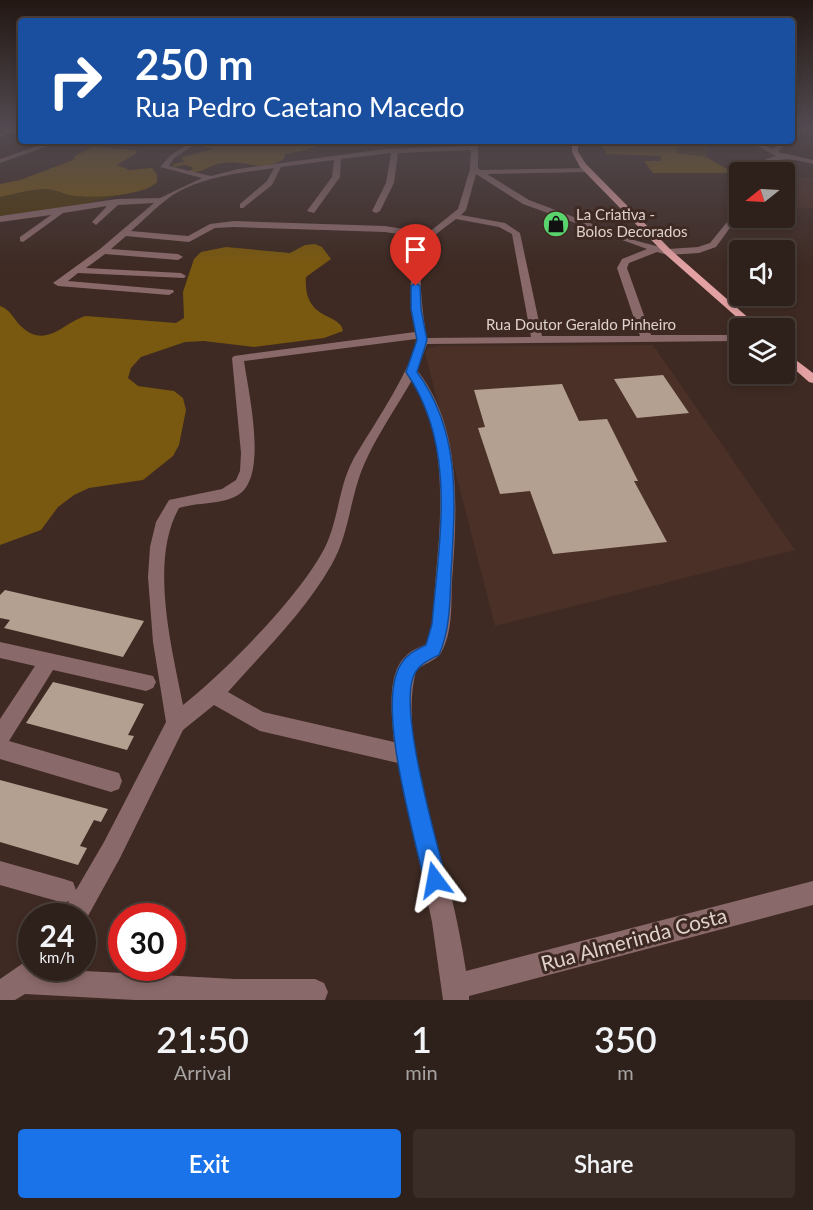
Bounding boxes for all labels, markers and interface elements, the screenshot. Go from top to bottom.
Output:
text: 250 m [135,39,253,89]
icon: right [36,42,114,120]
text: Rua Pedro Caetano Macedo [135,90,465,123]
north arrow [729,162,795,228]
map controls [729,162,795,384]
place label: La Criativa - Bolos Decorados [576,205,687,240]
shop icon: La Criativa - Bolos Decorados [541,209,571,239]
pin [390,224,441,286]
icon: arrive [399,233,432,266]
button: sound [729,240,795,306]
street label: Rua Doutor Geraldo Pinheiro [486,315,676,333]
button: layers [729,318,795,384]
position arrow [403,848,467,912]
street label: Rua Almerinda Costa [538,902,729,975]
speed limit sign: 30 [108,903,186,981]
text: 24 [40,917,74,953]
text: km/h [39,948,75,966]
text: 21:50 [156,1017,249,1061]
text: 1 [411,1017,432,1061]
text: 350 [594,1017,657,1061]
text: Arrival [174,1060,231,1084]
text: min [405,1060,438,1084]
text: m [617,1060,634,1084]
button: Exit [18,1129,401,1198]
button: Share [413,1129,795,1198]

